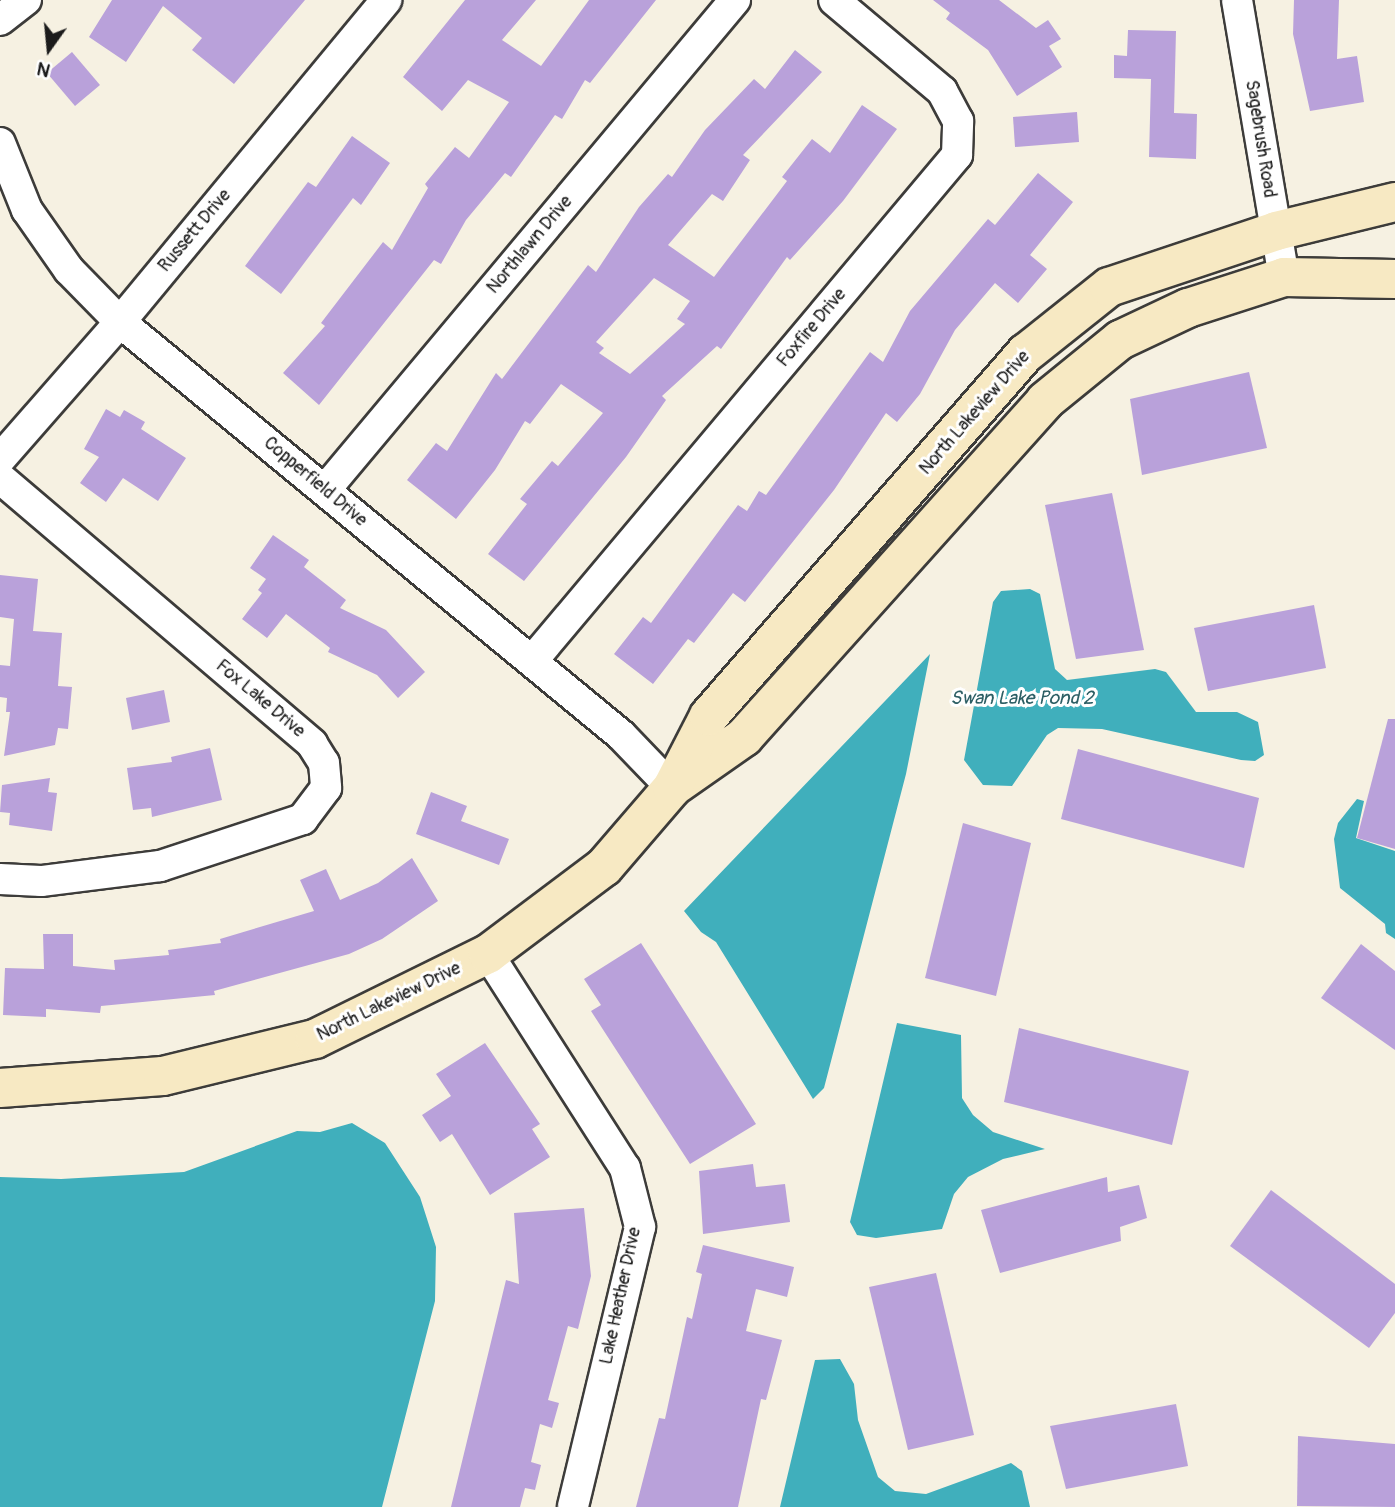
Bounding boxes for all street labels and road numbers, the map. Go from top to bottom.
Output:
street label: Sagebrush Road [1240,79,1280,199]
street label: Russett Drive [154,185,236,277]
street label: Northlawn Drive [483,192,577,298]
street label: Foxfire Drive [773,284,851,372]
street label: North Lakeview Drive [915,347,1035,479]
street label: Copperfield Drive [259,433,371,531]
street label: Fox Lake Drive [211,656,309,742]
street label: North Lakeview Drive [314,958,464,1046]
street label: Lake Heather Drive [596,1226,646,1366]

